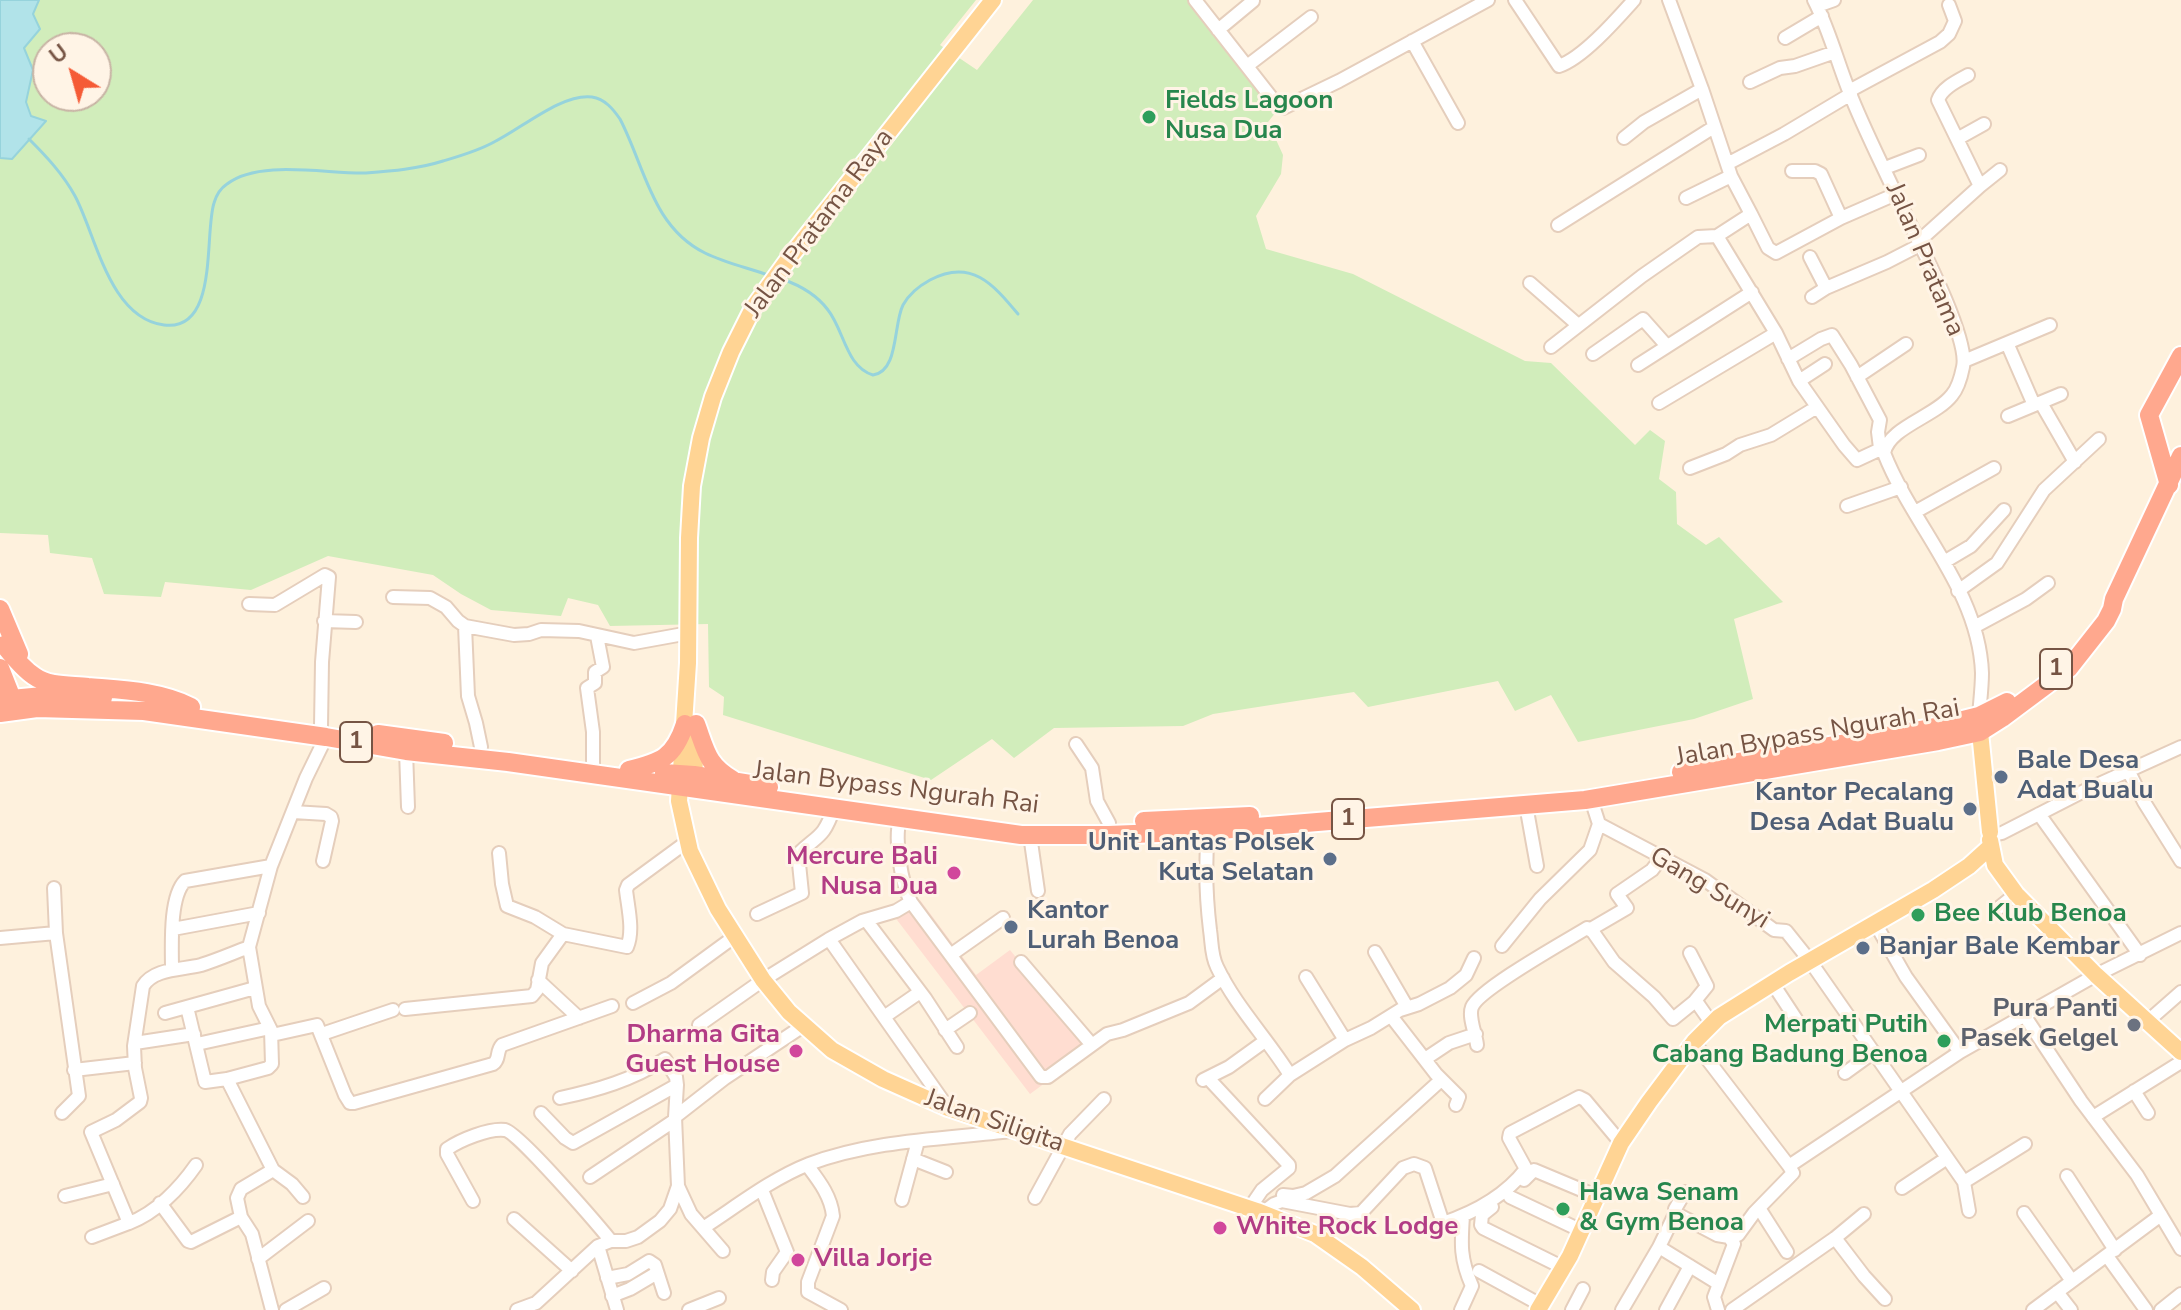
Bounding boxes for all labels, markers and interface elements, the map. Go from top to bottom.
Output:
north arrow [32,32,112,112]
text: U [43,38,74,71]
place label: Fields Lagoon Nusa Dua [1165,86,1334,148]
marker: Fields Lagoon Nusa Dua [1140,108,1158,126]
street label: Jalan Pratama Raya [739,124,901,324]
street label: Jalan Pratama [1878,179,1970,341]
road number: 1 [2040,649,2072,689]
street label: Jalan Bypass Ngurah Rai [1674,694,1962,774]
road number: 1 [340,722,372,762]
place label: Bale Desa Adat Bualu [2017,746,2154,808]
street label: Jalan Bypass Ngurah Rai [752,756,1040,822]
marker: Bale Desa Adat Bualu [1992,768,2010,786]
place label: Kantor Pecalang Desa Adat Bualu [1750,778,1954,840]
road number: 1 [1332,799,1364,839]
marker: Kantor Pecalang Desa Adat Bualu [1961,800,1979,818]
place label: Unit Lantas Polsek Kuta Selatan [1088,828,1314,890]
street label: Gang Sunyi [1644,841,1774,937]
place label: Mercure Bali Nusa Dua [786,842,938,904]
marker: Unit Lantas Polsek Kuta Selatan [1321,850,1339,868]
marker: Mercure Bali Nusa Dua [945,864,963,882]
place label: Kantor Lurah Benoa [1027,896,1179,958]
place label: Bee Klub Benoa [1934,899,2127,931]
marker: Bee Klub Benoa [1909,906,1927,924]
marker: Kantor Lurah Benoa [1002,918,1020,936]
place label: Banjar Bale Kembar [1879,932,2120,964]
marker: Banjar Bale Kembar [1854,939,1872,957]
place label: Pura Panti Pasek Gelgel [1960,994,2118,1056]
place label: Merpati Putih Cabang Badung Benoa [1652,1010,1928,1072]
marker: Pura Panti Pasek Gelgel [2125,1016,2143,1034]
place label: Dharma Gita Guest House [625,1020,780,1082]
marker: Merpati Putih Cabang Badung Benoa [1935,1032,1953,1050]
marker: Dharma Gita Guest House [787,1042,805,1060]
street label: Jalan Siligita [920,1084,1068,1160]
place label: Hawa Senam & Gym Benoa [1579,1178,1744,1240]
marker: Hawa Senam & Gym Benoa [1554,1200,1572,1218]
place label: White Rock Lodge [1236,1212,1458,1244]
marker: White Rock Lodge [1211,1219,1229,1237]
place label: Villa Jorje [814,1244,932,1276]
marker: Villa Jorje [789,1251,807,1269]

